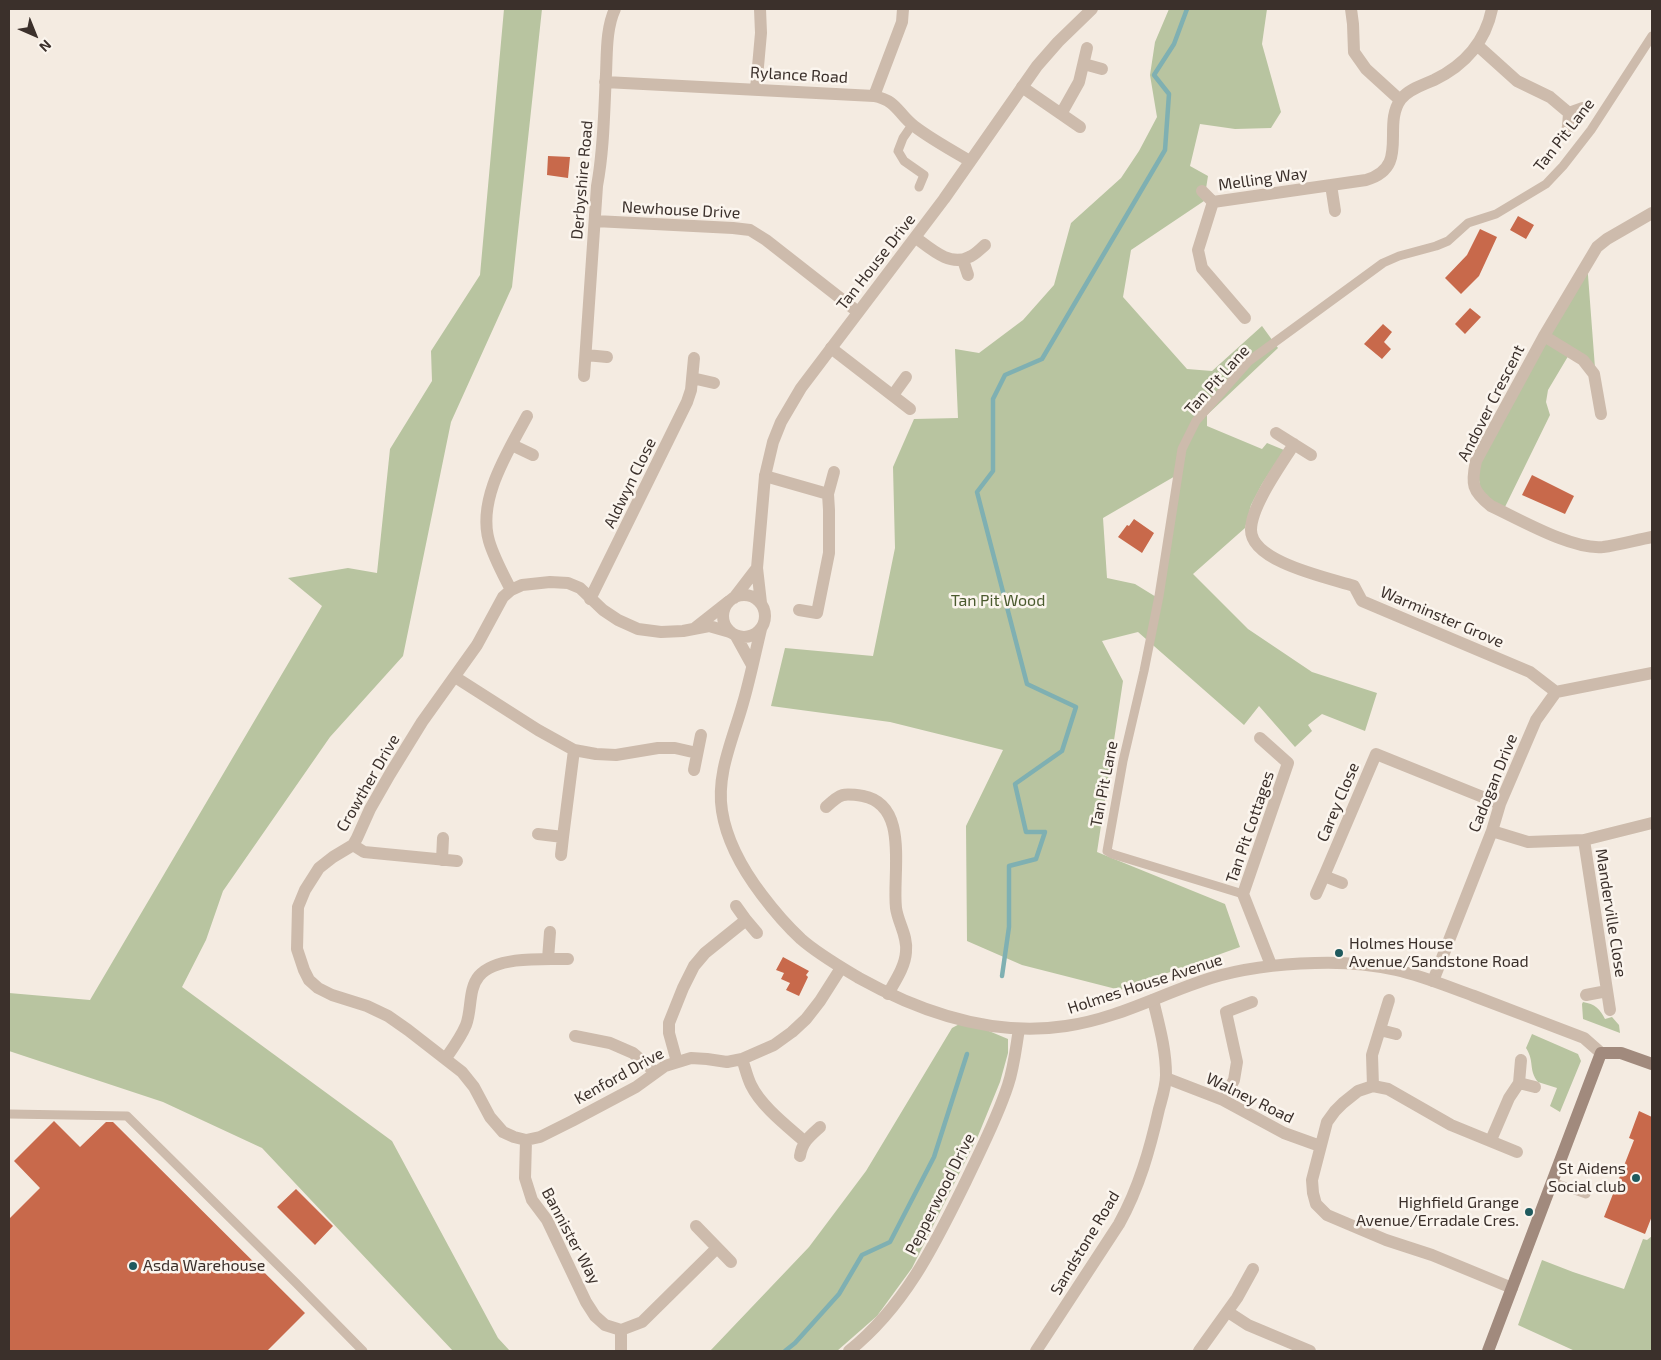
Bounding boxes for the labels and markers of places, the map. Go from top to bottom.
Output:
place label: Holmes House Avenue/Sandstone Road [1349,934,1529,972]
marker: Holmes House Avenue/Sandstone Road [1333,947,1345,959]
place label: St Aidens Social club [1548,1159,1626,1197]
marker: St Aidens Social club [1630,1172,1642,1184]
place label: Highfield Grange Avenue/Erradale Cres. [1356,1193,1519,1231]
marker: Highfield Grange Avenue/Erradale Cres. [1523,1206,1535,1218]
place label: Asda Warehouse [143,1256,265,1276]
marker: Asda Warehouse [127,1260,139,1272]

